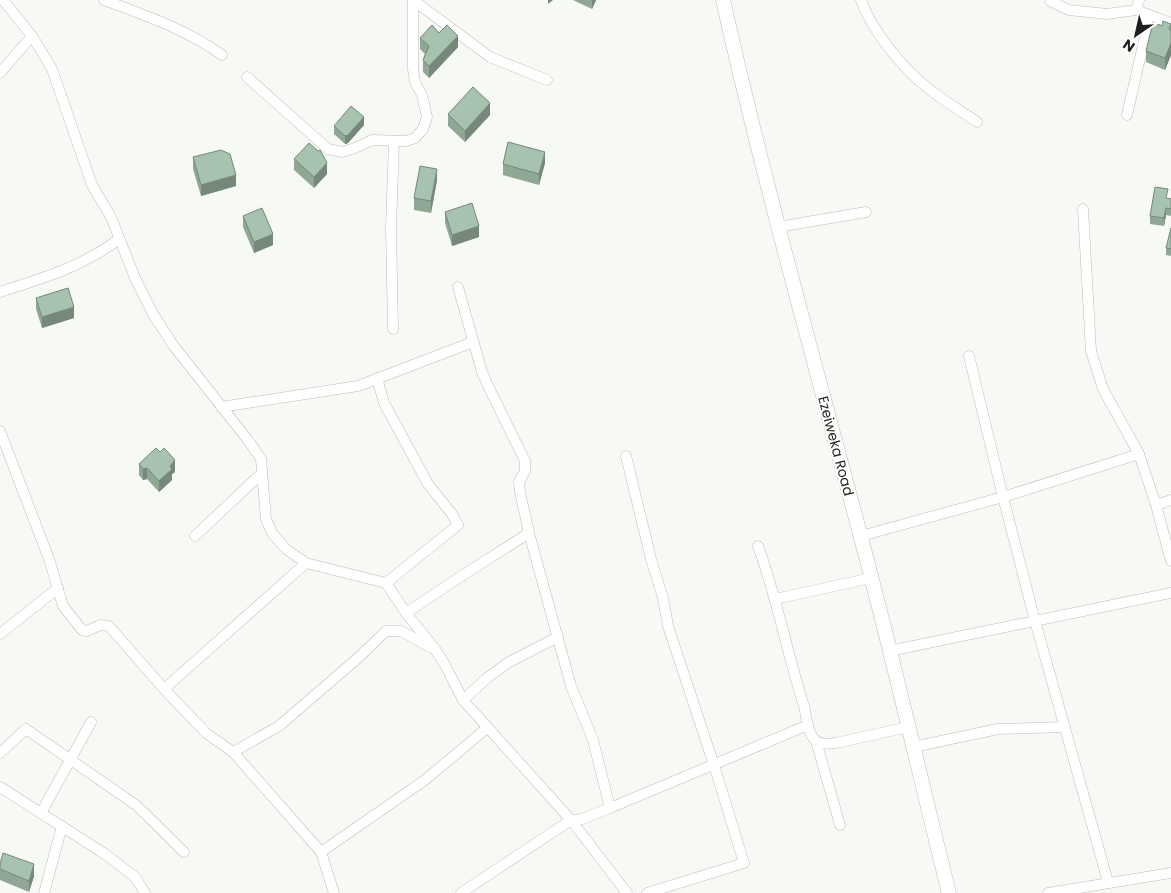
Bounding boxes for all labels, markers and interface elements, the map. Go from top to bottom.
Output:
north arrow [1111,10,1161,60]
text: N [1119,35,1139,57]
street label: Ezeiweka Road [813,394,859,498]

